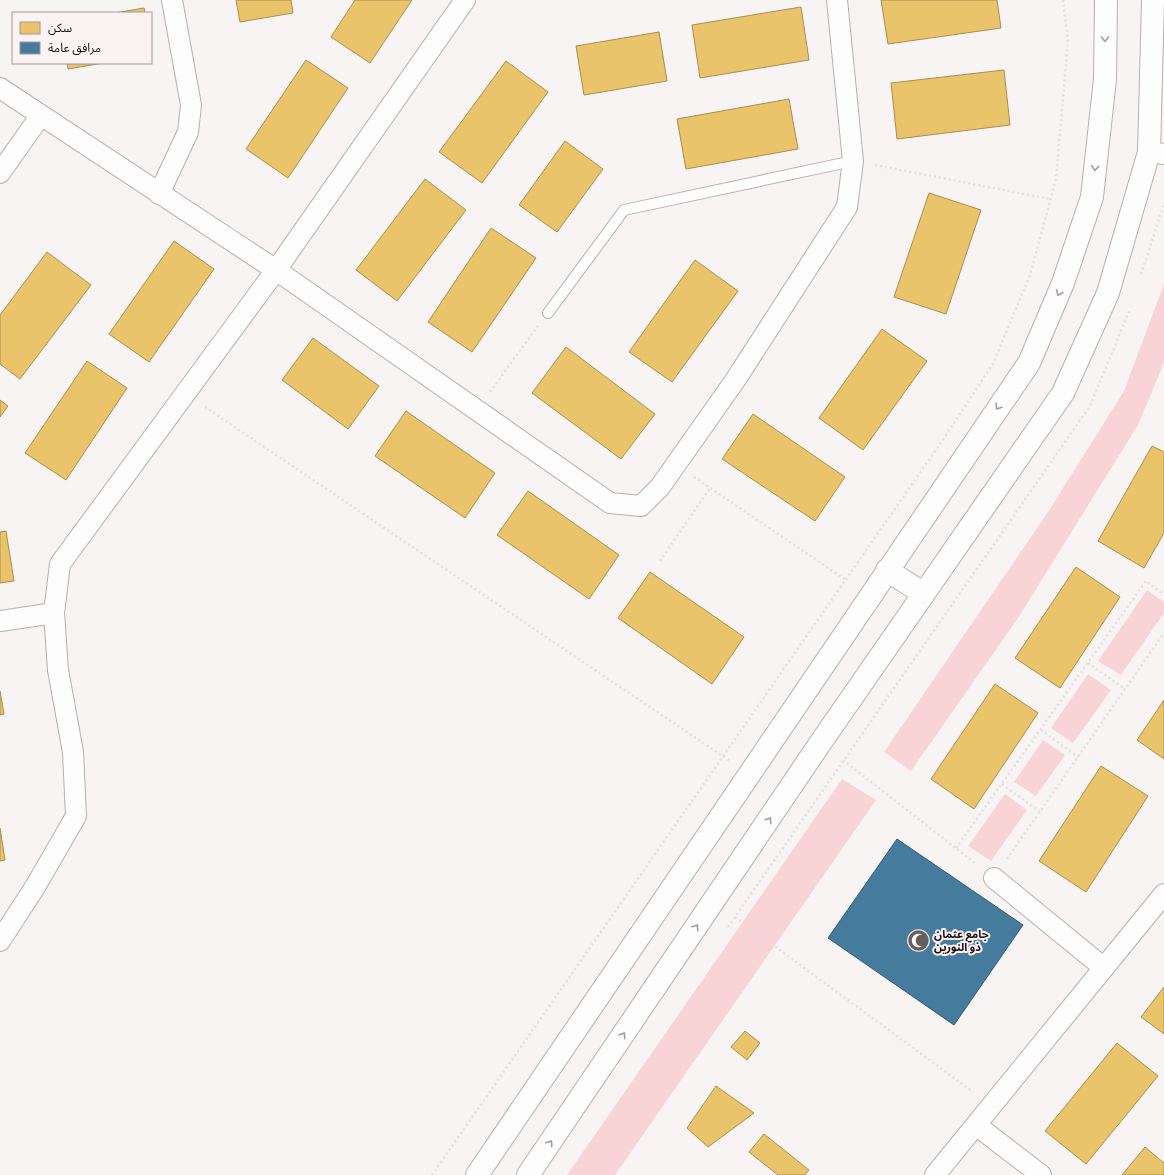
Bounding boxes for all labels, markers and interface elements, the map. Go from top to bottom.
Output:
legend [12,12,152,64]
text: سكن [48,21,72,36]
one-way arrow [1101,36,1109,42]
text: مرافق عامة [48,41,101,56]
one-way arrow [1091,165,1100,171]
one-way arrow [1056,288,1064,296]
one-way arrow [995,403,1003,410]
one-way arrow [764,817,771,824]
one-way arrow [691,925,698,932]
mosque icon: جامع عثمان ذو النورين [906,927,932,953]
place label: جامع عثمان ذو النورين [934,928,989,954]
one-way arrow [618,1032,626,1039]
one-way arrow [545,1140,552,1147]

